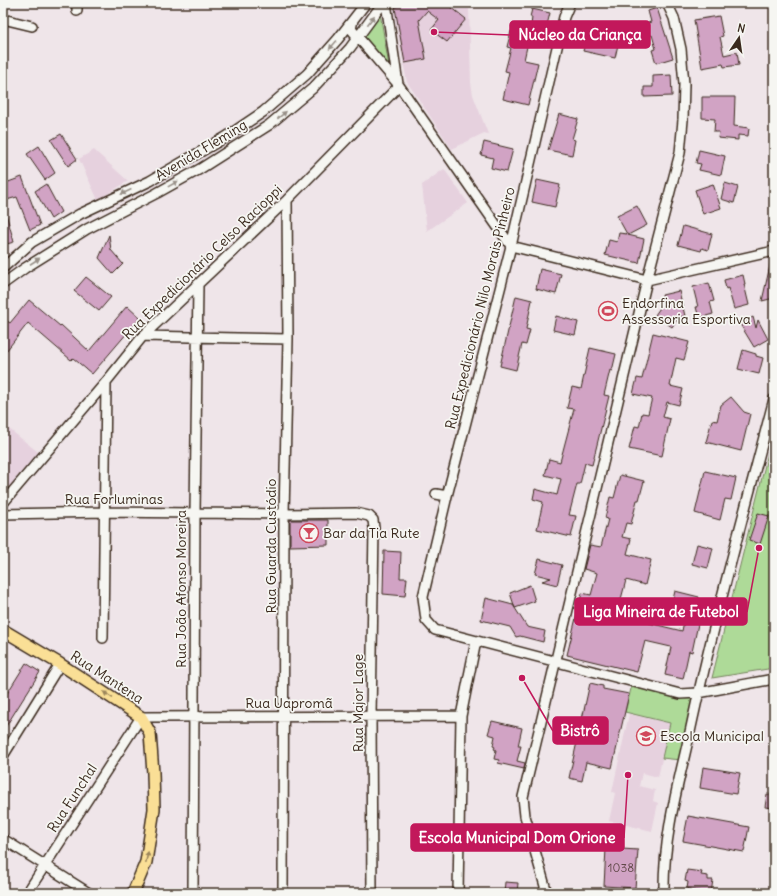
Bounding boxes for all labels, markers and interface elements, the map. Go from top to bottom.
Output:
one-way arrow [366,14,375,25]
north arrow [719,18,759,58]
callout: Núcleo da Criança [510,21,650,48]
text: N [736,21,747,36]
text: Núcleo da Criança [518,25,642,45]
one-way arrow [329,40,338,49]
one-way arrow [277,110,288,119]
street label: Avenida Fleming [152,116,250,184]
street label: Rua Expedicionário Celso Racioppi [118,181,286,343]
one-way arrow [167,181,179,188]
street label: Rua Expedicionário Nilo Morais Pinheiro [441,185,519,431]
one-way arrow [121,189,132,195]
one-way arrow [30,257,40,265]
place label: Endorfina Assessoria Esportiva [622,294,751,328]
sports icon: Endorfina Assessoria Esportiva [597,300,619,322]
street label: Rua Guarda Custódio [262,478,280,613]
street label: Rua Forluminas [65,490,163,508]
street label: Rua João Afonso Moreira [172,510,190,668]
bar icon: Bar da Tia Rute [298,522,320,544]
place label: Bar da Tia Rute [323,524,420,542]
callout: Liga Mineira de Futebol [575,598,747,625]
text: Liga Mineira de Futebol [583,602,739,622]
street label: Rua Mantena [67,647,147,707]
street label: Rua Major Lage [349,654,367,752]
one-way arrow [102,692,114,699]
street label: Rua Uapromã [245,694,333,712]
callout: Bistrô [553,717,608,744]
text: Bistrô [560,721,600,740]
school or university icon: Escola Municipal [635,725,657,747]
place label: Escola Municipal [660,727,764,745]
street label: Rua Funchal [43,760,101,836]
callout: Escola Municipal Dom Orione [411,824,624,851]
text: Escola Municipal Dom Orione [418,828,616,848]
one-way arrow [144,850,150,863]
house number: 1038 [608,860,634,875]

